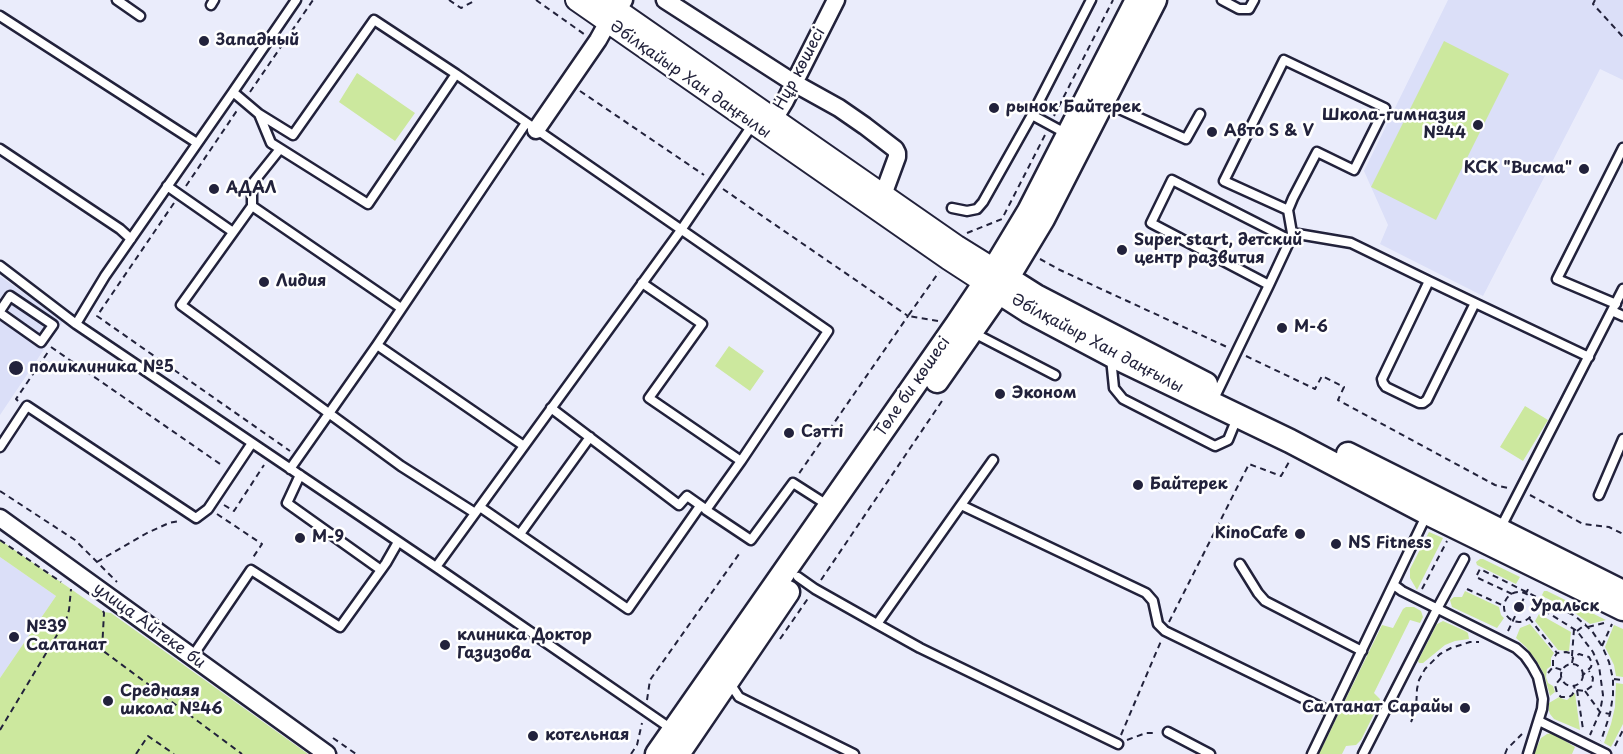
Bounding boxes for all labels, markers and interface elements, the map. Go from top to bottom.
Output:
street label: Әбілқайыр Хан даңғылы [606,17,774,143]
street label: Нұр көшесі [770,25,830,113]
place label: Западный [216,31,299,51]
marker: Западный [197,34,211,48]
place label: рынок Байтерек [1006,98,1141,118]
marker: рынок Байтерек [987,101,1001,115]
place label: Школа-гимназия №44 [1322,106,1466,144]
marker: Школа-гимназия №44 [1471,118,1485,132]
place label: Авто S & V [1224,122,1314,142]
marker: Авто S & V [1205,125,1219,139]
place label: КСК "Висма" [1464,159,1572,179]
marker: КСК "Висма" [1577,162,1591,176]
place label: АДАЛ [226,179,277,199]
marker: АДАЛ [207,182,221,196]
place label: Super start, детский центр развития [1134,231,1302,269]
marker: Super start, детский центр развития [1115,243,1129,257]
place label: Лидия [276,272,326,292]
marker: Лидия [257,275,271,289]
street label: Әбілқайыр Хан даңғылы [1008,290,1186,398]
place label: M-6 [1294,318,1328,338]
marker: M-6 [1275,321,1289,335]
street label: Төле би көшесі [871,333,955,441]
place label: поликлиника №5 [29,358,174,378]
marker: поликлиника №5 [7,359,25,377]
place label: Эконом [1012,384,1076,404]
marker: Эконом [993,387,1007,401]
place label: Cәтті [801,423,843,443]
marker: Cәтті [782,426,796,440]
place label: Байтерек [1150,475,1228,495]
marker: Байтерек [1131,478,1145,492]
place label: KinoCafe [1215,524,1288,544]
marker: KinoCafe [1293,527,1307,541]
place label: M-9 [312,528,344,548]
marker: M-9 [293,531,307,545]
place label: NS Fitness [1348,534,1431,554]
marker: NS Fitness [1329,537,1343,551]
street label: улица Айтеке би [89,579,209,673]
place label: Уральск [1531,597,1599,617]
marker: Уральск [1512,600,1526,614]
place label: №39 Салтанат [26,618,106,656]
place label: клиника Доктор Газизова [457,626,592,664]
marker: №39 Салтанат [7,630,21,644]
marker: клиника Доктор Газизова [438,638,452,652]
place label: Среднаяя школа №46 [120,682,223,720]
marker: Среднаяя школа №46 [101,694,115,708]
place label: Салтанат Сарайы [1302,698,1453,718]
marker: Салтанат Сарайы [1458,701,1472,715]
place label: котельная [545,726,629,746]
marker: котельная [526,729,540,743]

